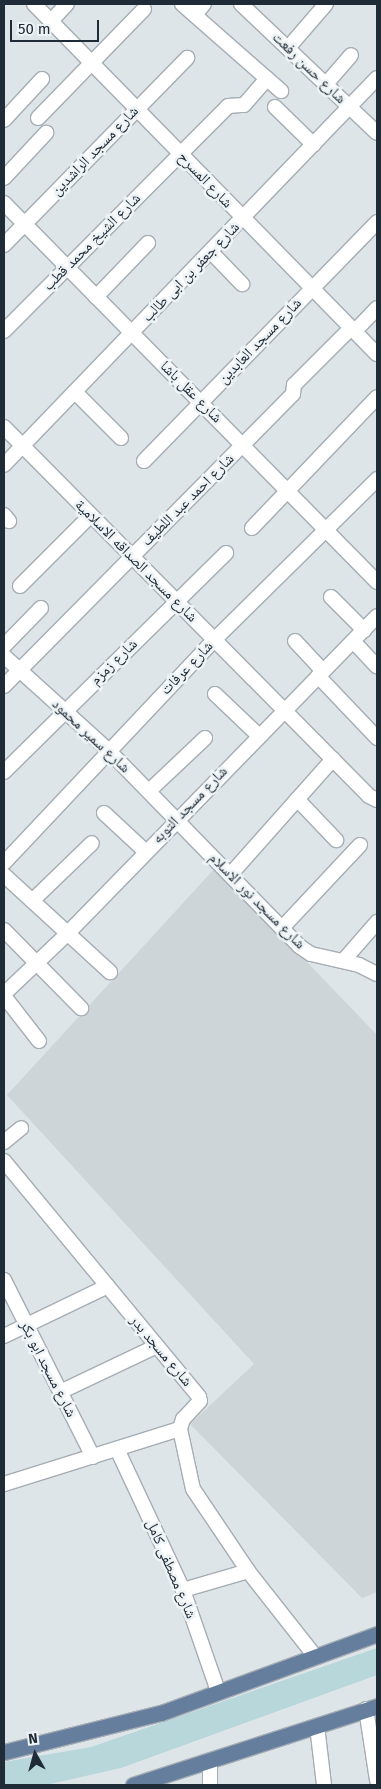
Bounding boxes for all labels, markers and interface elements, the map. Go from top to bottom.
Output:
scale bar [12,10,101,42]
text: 50 m [18,20,51,38]
street label: شارع حسن رفعت [268,28,350,108]
street label: شارع مسجد الراشدين [48,102,142,200]
street label: شارع المسرح [174,148,236,212]
street label: شارع الشيخ محمد قطب [39,189,145,295]
street label: شارع جعفر بن ابى طالب [139,218,243,326]
street label: شارع مسجد العابدين [215,294,305,388]
street label: شارع عقل باشا [156,357,226,427]
street label: شارع احمد عبد اللطيف [138,450,238,550]
street label: شارع مسجد الصداقه الاسلامية [71,496,201,626]
street label: شارع زمزم [87,635,141,689]
street label: شارع عرفات [157,637,217,699]
street label: شارع سمير محمود [48,695,134,777]
street label: شارع مسجد التوبه [149,763,231,847]
street label: شارع مسجد نور الاسلام [205,849,309,953]
street label: شارع مسجد بدر [126,1312,196,1390]
street label: شارع مسجد ابو بكر [16,1318,80,1420]
street label: شارع مصطفى كامل [142,1517,200,1621]
north arrow [10,1729,60,1779]
text: N [27,1730,39,1748]

